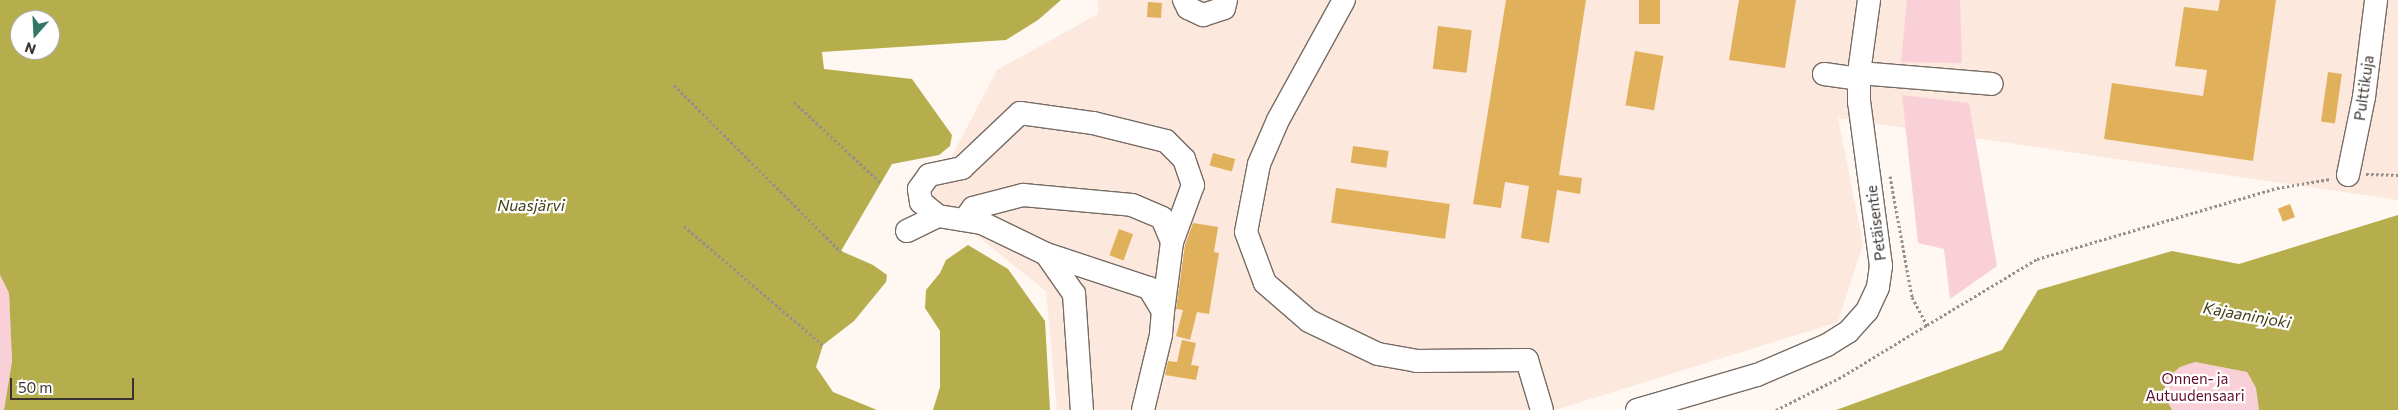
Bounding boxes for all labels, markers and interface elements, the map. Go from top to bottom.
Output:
north arrow [10,10,60,60]
text: N [23,39,38,58]
street label: Pulttikuja [2350,54,2378,122]
street label: Petäisentie [1862,184,1890,262]
water label: Nuasjärvi [497,195,565,215]
water label: Kajaaninjoki [2202,298,2292,332]
scale bar [12,368,136,400]
park label: Onnen- ja Autuudensaari [2145,369,2245,404]
text: 50 m [18,378,52,396]

